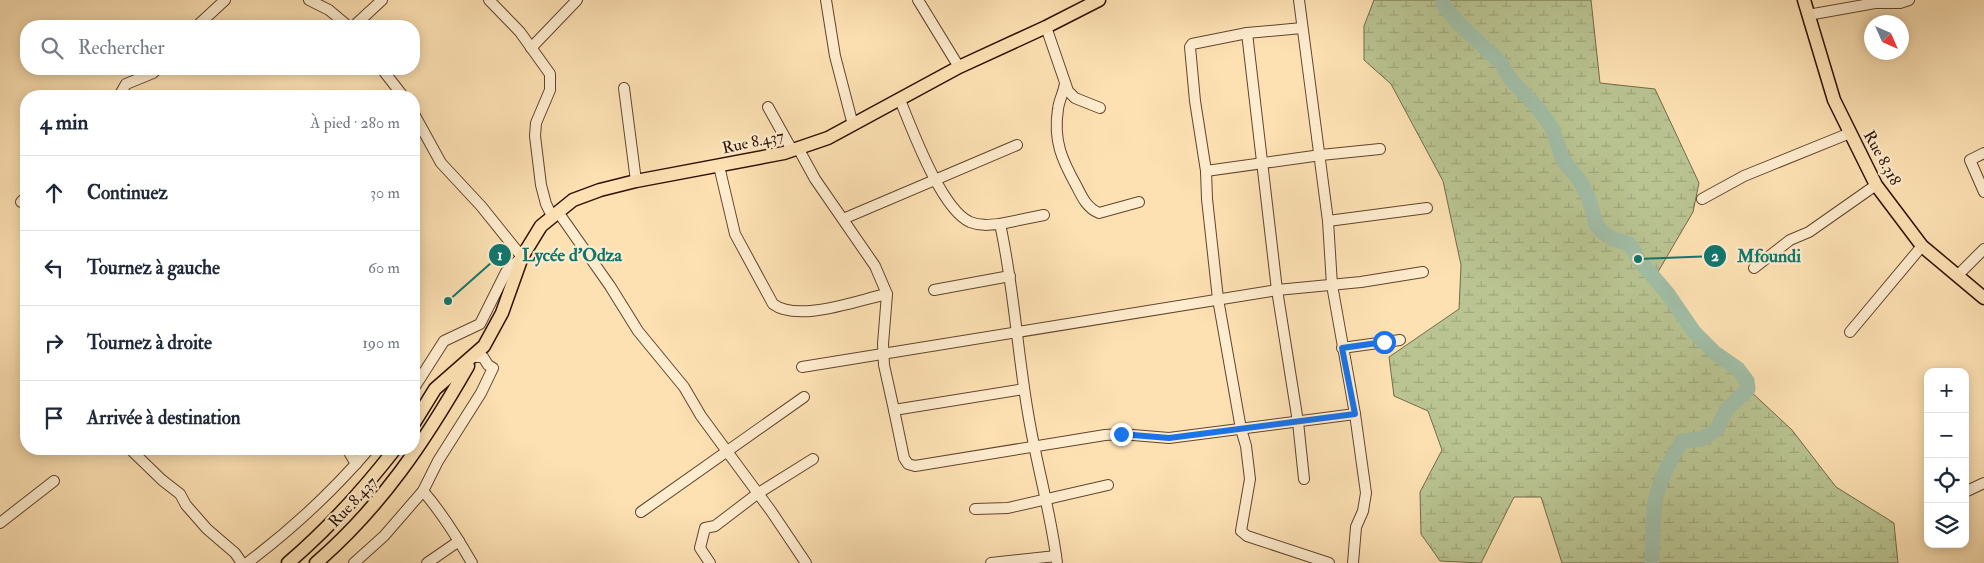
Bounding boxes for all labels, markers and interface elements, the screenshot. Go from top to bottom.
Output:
north arrow [1864,15,1909,60]
search box [20,20,420,75]
icon: search [38,34,66,62]
text: Rechercher [78,36,165,60]
text: 4 min [40,109,88,136]
text: À pied · 280 m [310,113,400,133]
street label: Rue 8.437 [720,126,786,158]
street label: Rue 8.318 [1859,127,1905,189]
icon: ahead [40,179,68,207]
text: Continuez [87,181,168,205]
text: 30 m [370,183,400,203]
callout: Lycée d'Odza [487,238,632,271]
callout: Mfoundi [1702,239,1811,272]
text: Lycée d'Odza [522,244,623,267]
text: Mfoundi [1736,245,1801,268]
text: 1 [497,246,503,265]
text: 2 [1711,247,1719,266]
icon: left [40,254,68,282]
text: Tournez à gauche [87,256,220,280]
text: 60 m [368,258,400,278]
icon: right [40,329,68,357]
text: Tournez à droite [87,331,212,355]
route start [1373,331,1396,354]
text: 190 m [362,333,400,353]
map controls [1924,368,1969,548]
button: + [1924,368,1969,413]
icon: arrive [40,404,68,432]
text: Arrivée à destination [87,406,241,430]
button: − [1924,413,1969,458]
route end [1110,423,1133,446]
button: locate [1924,458,1969,503]
street label: Rue 8.437 [324,472,382,532]
button: layers [1924,503,1969,548]

